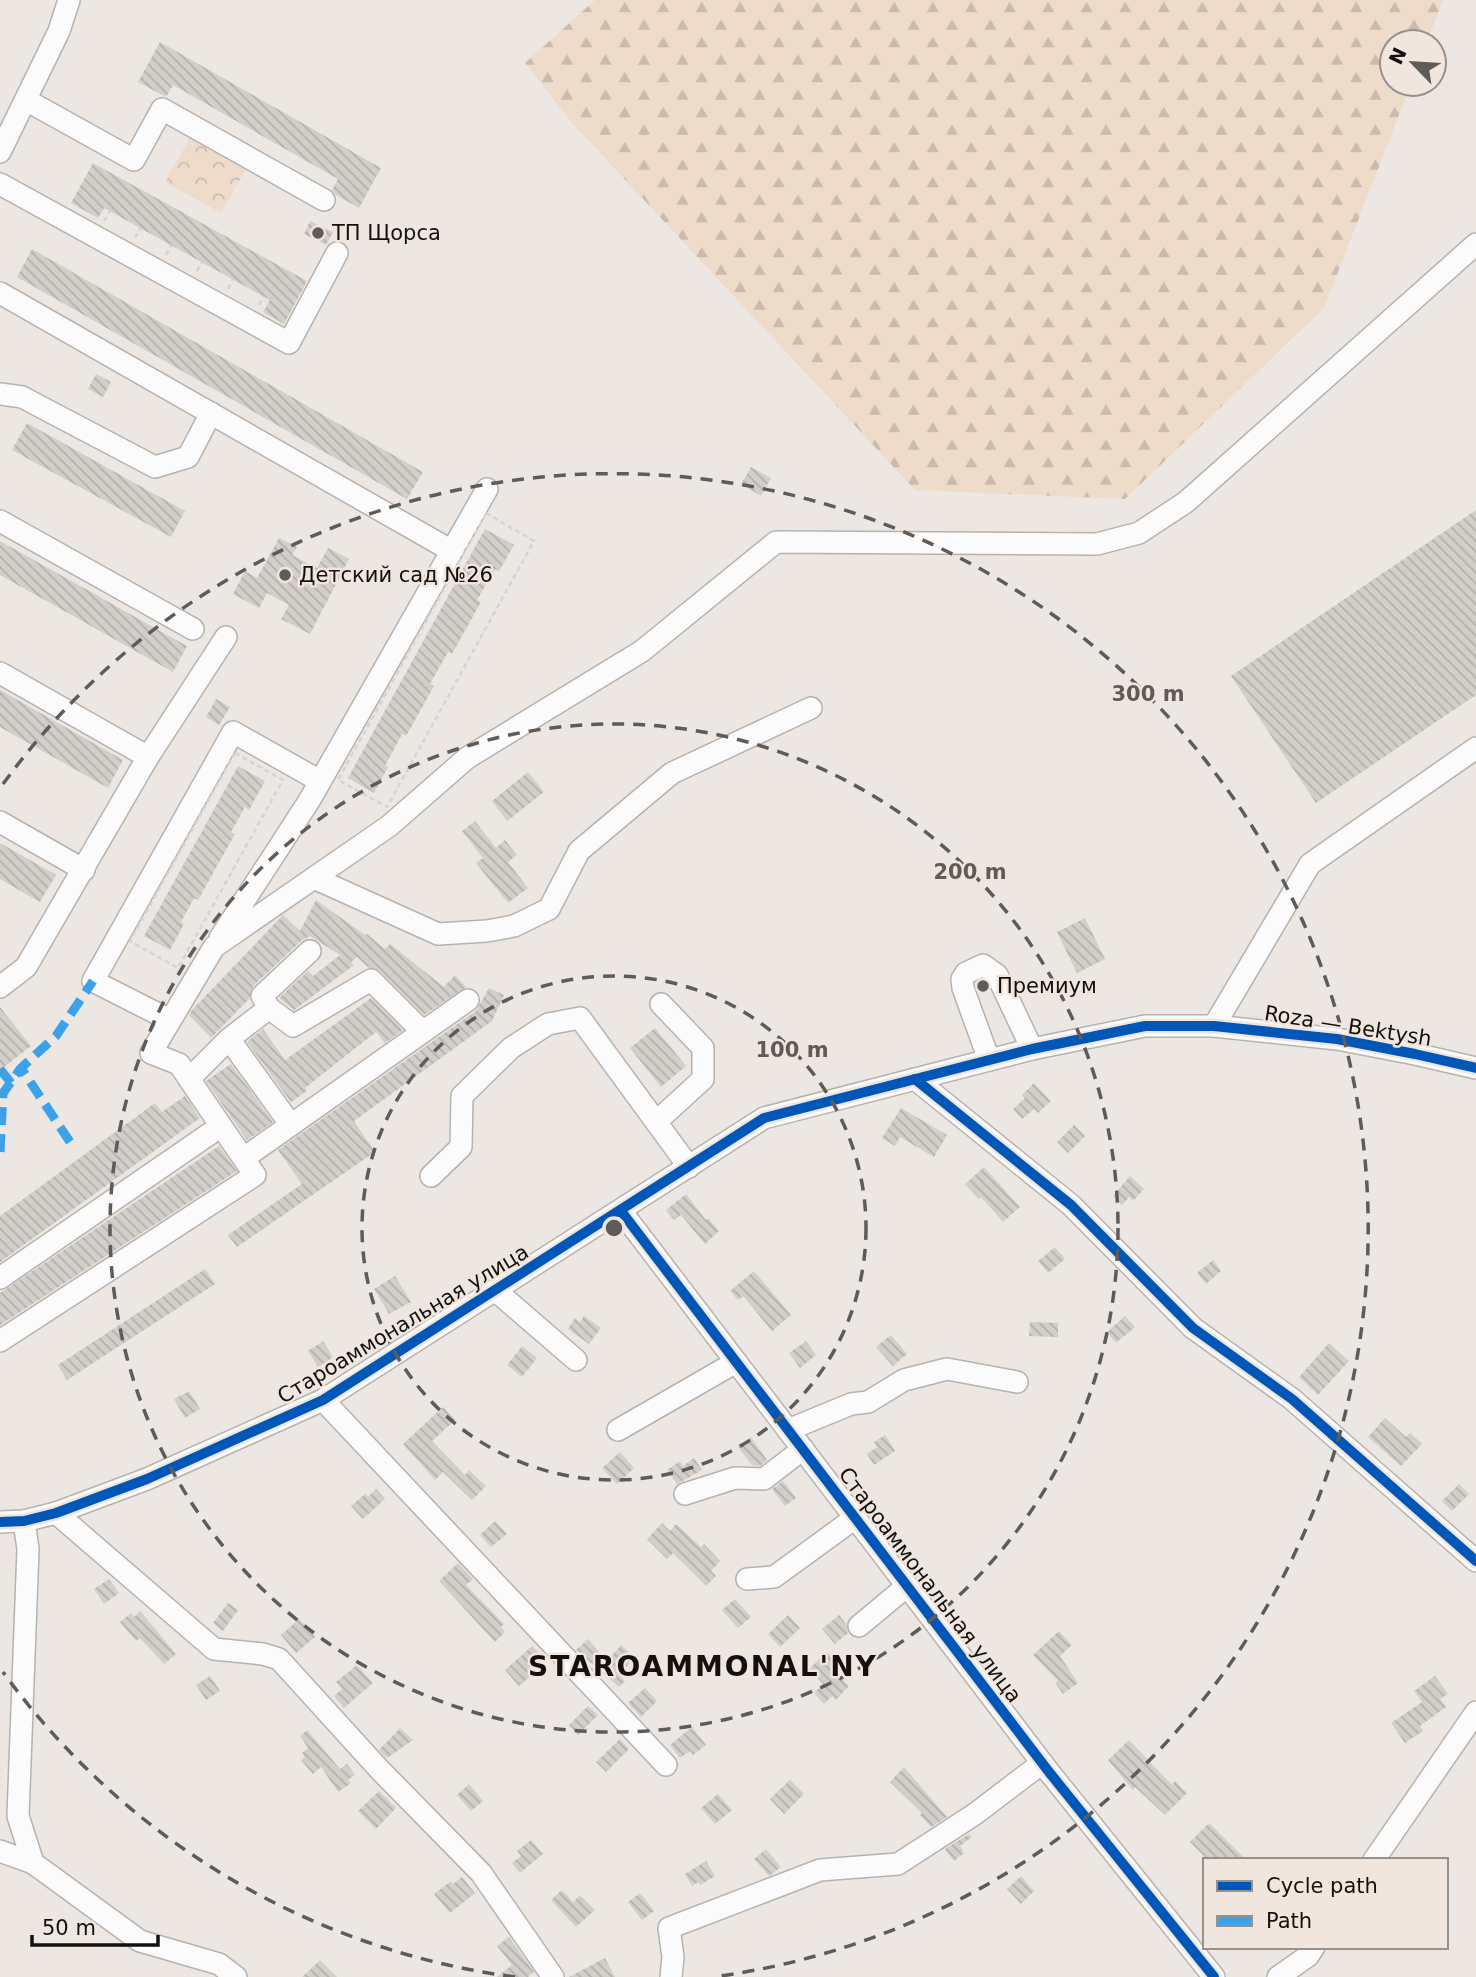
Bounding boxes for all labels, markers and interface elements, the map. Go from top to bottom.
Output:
north arrow [1378,28,1448,98]
text: N [1384,44,1411,68]
place label: ТП Щорса [331,221,441,245]
marker: ТП Щорса [310,225,326,241]
place label: Детский сад №26 [299,563,493,587]
marker: Детский сад №26 [277,567,293,583]
text: 300 m [1111,682,1185,706]
text: 200 m [933,860,1007,884]
place label: Премиум [997,974,1097,998]
marker: Премиум [975,978,991,994]
street label: Roza — Bektysh [1263,1001,1433,1051]
text: 100 m [755,1038,829,1062]
centre of rings [602,1216,626,1240]
street label: Староаммональная улица [273,1239,533,1409]
street label: Староаммональная улица [834,1463,1026,1707]
district label: STAROAMMONAL'NY [528,1650,878,1683]
legend [1203,1858,1448,1949]
text: Cycle path [1266,1874,1378,1898]
scale bar [32,1904,158,1948]
text: Path [1266,1909,1312,1933]
text: 50 m [42,1916,96,1940]

